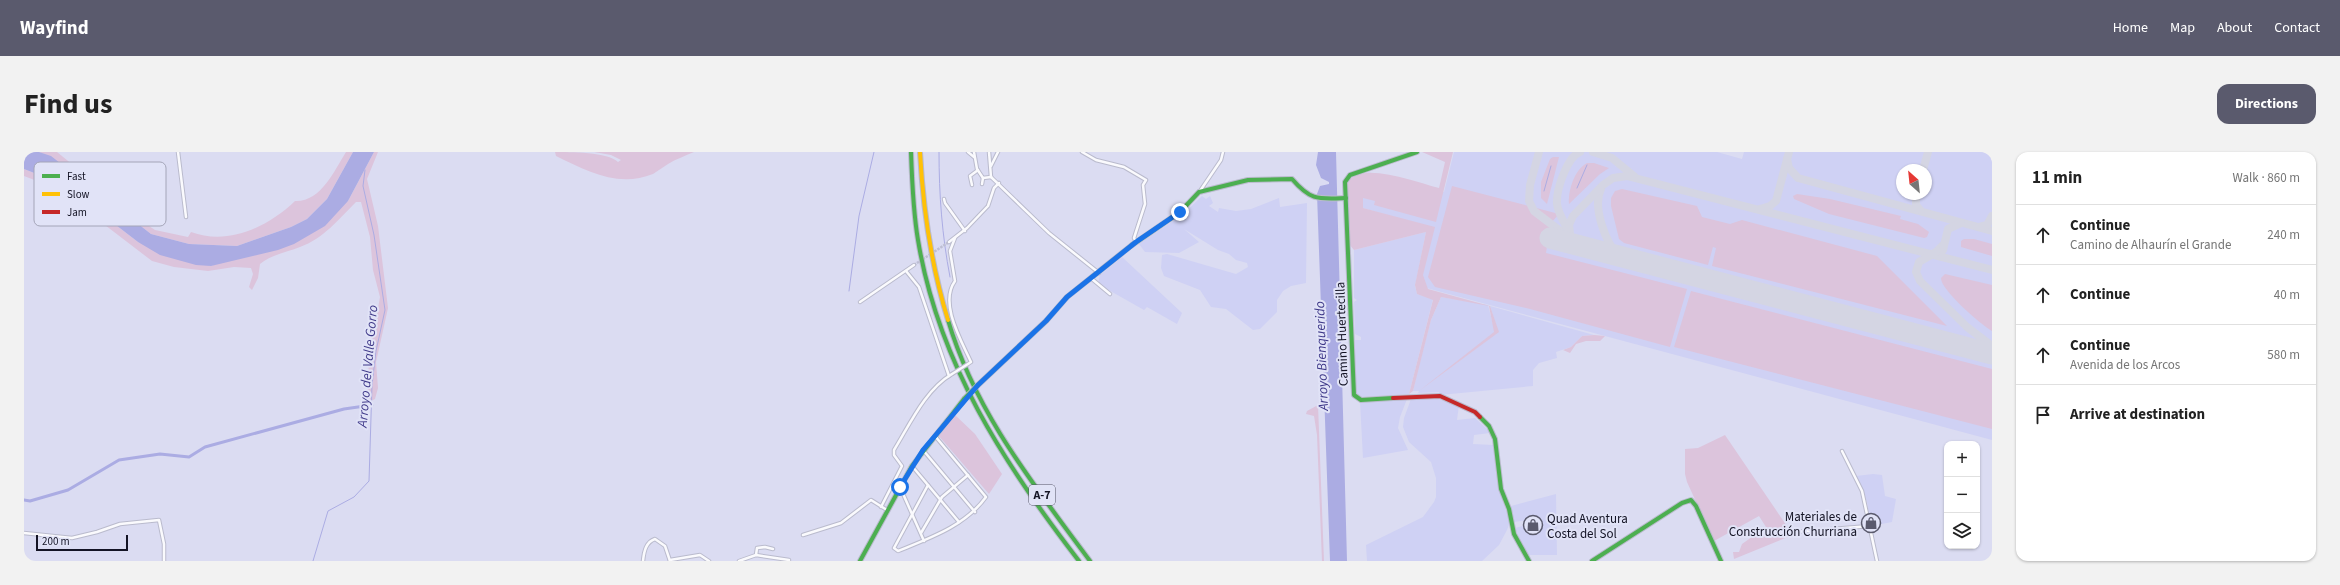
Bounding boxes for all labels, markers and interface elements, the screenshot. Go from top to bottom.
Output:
text: Wayfind [20,15,89,42]
text: Home [2113,18,2148,38]
text: Map [2170,18,2195,38]
text: About [2217,18,2252,38]
text: Contact [2274,18,2320,38]
text: Find us [24,84,112,124]
button: Directions [2217,84,2316,124]
legend [34,162,166,226]
north arrow [1896,164,1932,200]
text: 11 min [2032,166,2082,190]
text: Fast [67,169,86,184]
text: Walk · 860 m [2232,169,2300,187]
text: Slow [67,187,90,202]
route end [1171,203,1189,221]
text: Jam [67,205,87,220]
text: Continue [2070,215,2130,236]
icon: ahead [2032,224,2054,246]
text: 240 m [2267,226,2300,244]
text: Camino de Alhaurín el Grande [2070,236,2231,254]
street label: Camino Huertecilla [1331,282,1353,386]
icon: ahead [2032,284,2054,306]
text: Continue [2070,284,2130,305]
text: 40 m [2274,286,2300,304]
water label: Arroyo Bienquerido [1310,301,1334,412]
water label: Arroyo del Valle Gorro [353,304,383,429]
text: Continue [2070,335,2130,356]
icon: ahead [2032,344,2054,366]
text: 580 m [2267,346,2300,364]
text: Avenida de los Arcos [2070,356,2180,374]
icon: arrive [2032,404,2054,426]
text: Arrive at destination [2070,404,2205,425]
map controls [1944,441,1980,549]
button: + [1944,441,1980,477]
button: − [1944,477,1980,513]
route start [891,478,909,496]
road number: A-7 [1029,485,1055,505]
place label: Materiales de Construcción Churriana [1729,508,1857,541]
place label: Quad Aventura Costa del Sol [1547,510,1628,543]
shop icon: Materiales de Construcción Churriana [1860,512,1882,534]
button: layers [1944,513,1980,549]
shop icon: Quad Aventura Costa del Sol [1522,514,1544,536]
scale bar [36,533,128,552]
text: 200 m [42,534,70,549]

